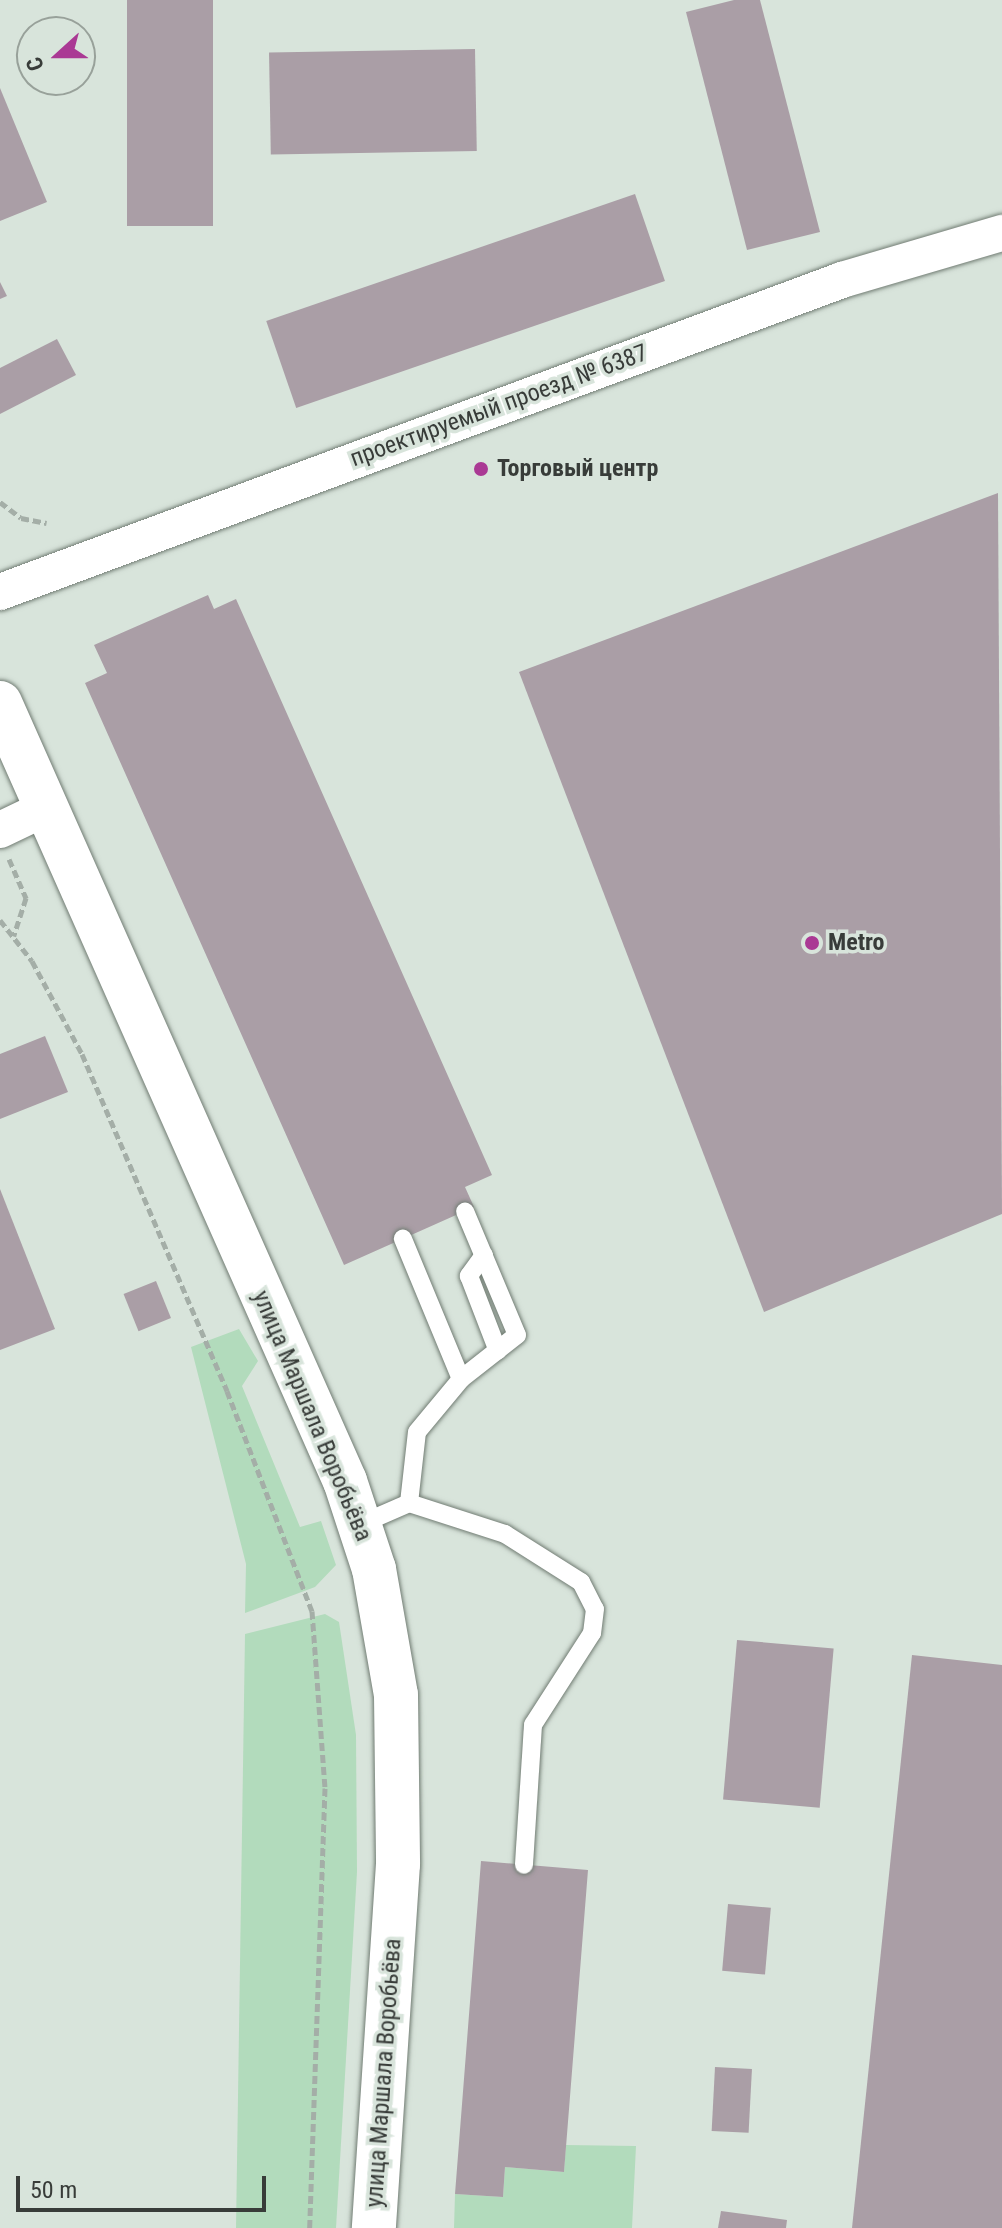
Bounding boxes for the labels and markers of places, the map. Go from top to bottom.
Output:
place label: Торговый центр [497,455,658,483]
marker: Торговый центр [472,460,490,478]
place label: Metro [828,929,885,957]
marker: Metro [803,934,821,952]

